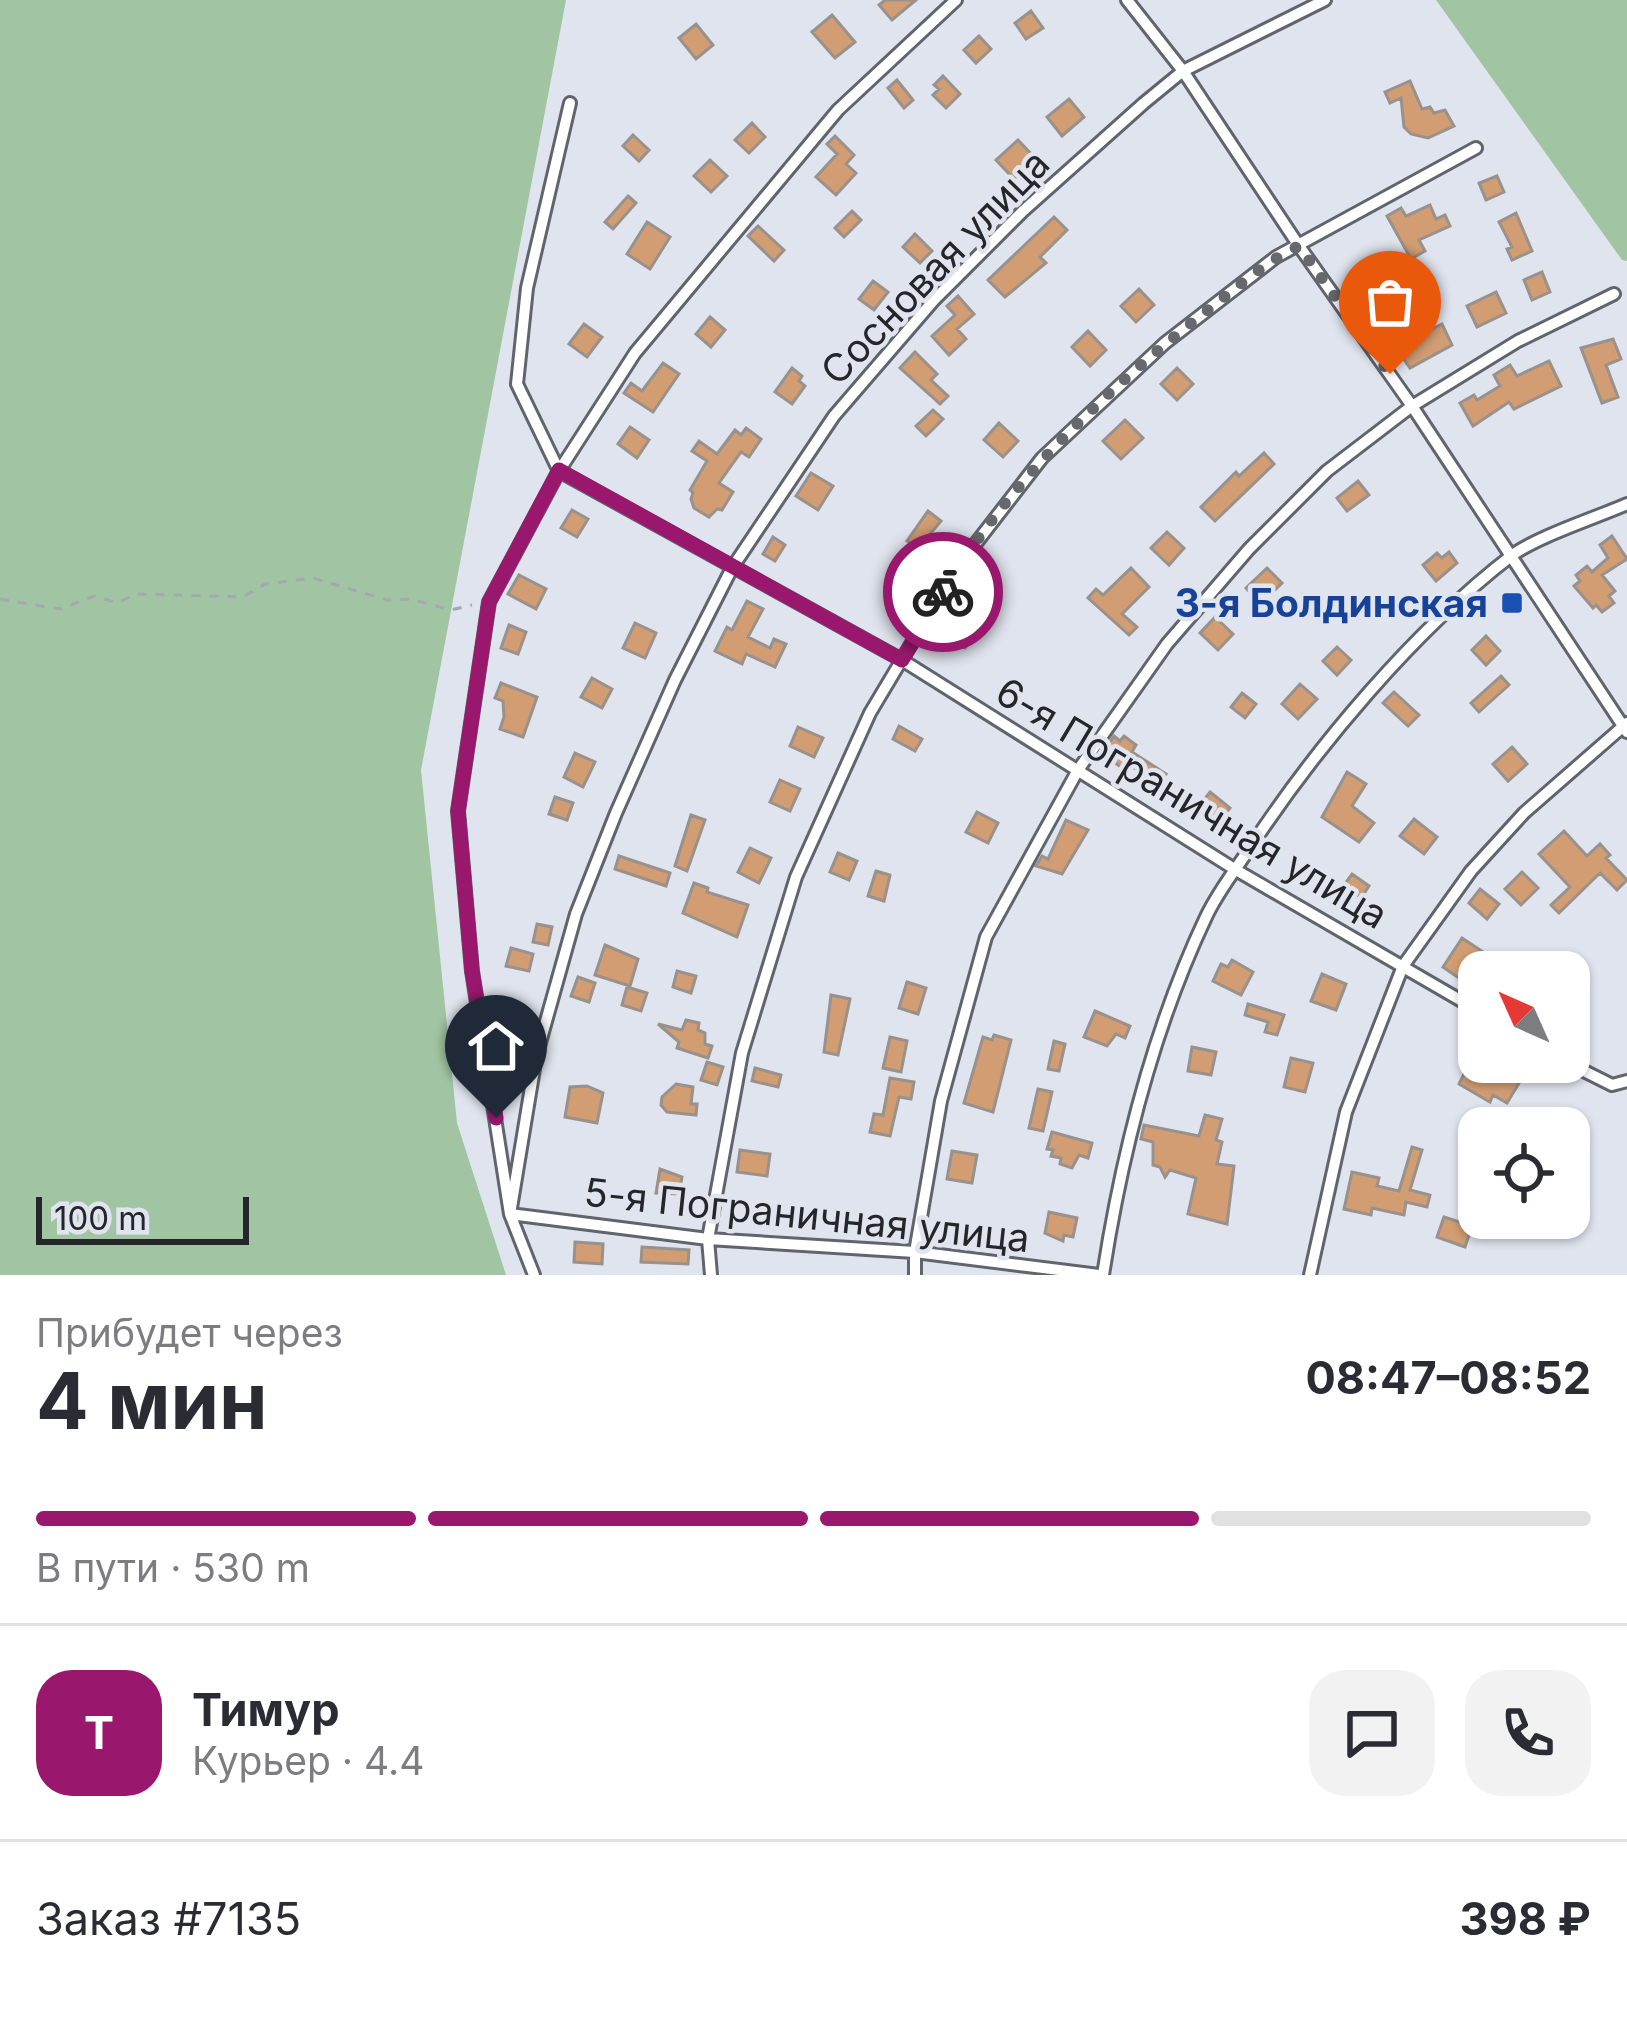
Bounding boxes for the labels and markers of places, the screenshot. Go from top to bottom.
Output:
pin [1339,251,1441,374]
place label: 3-я Болдинская [1175,579,1488,626]
marker: 3-я Болдинская [1499,590,1525,616]
pin [445,995,547,1118]

